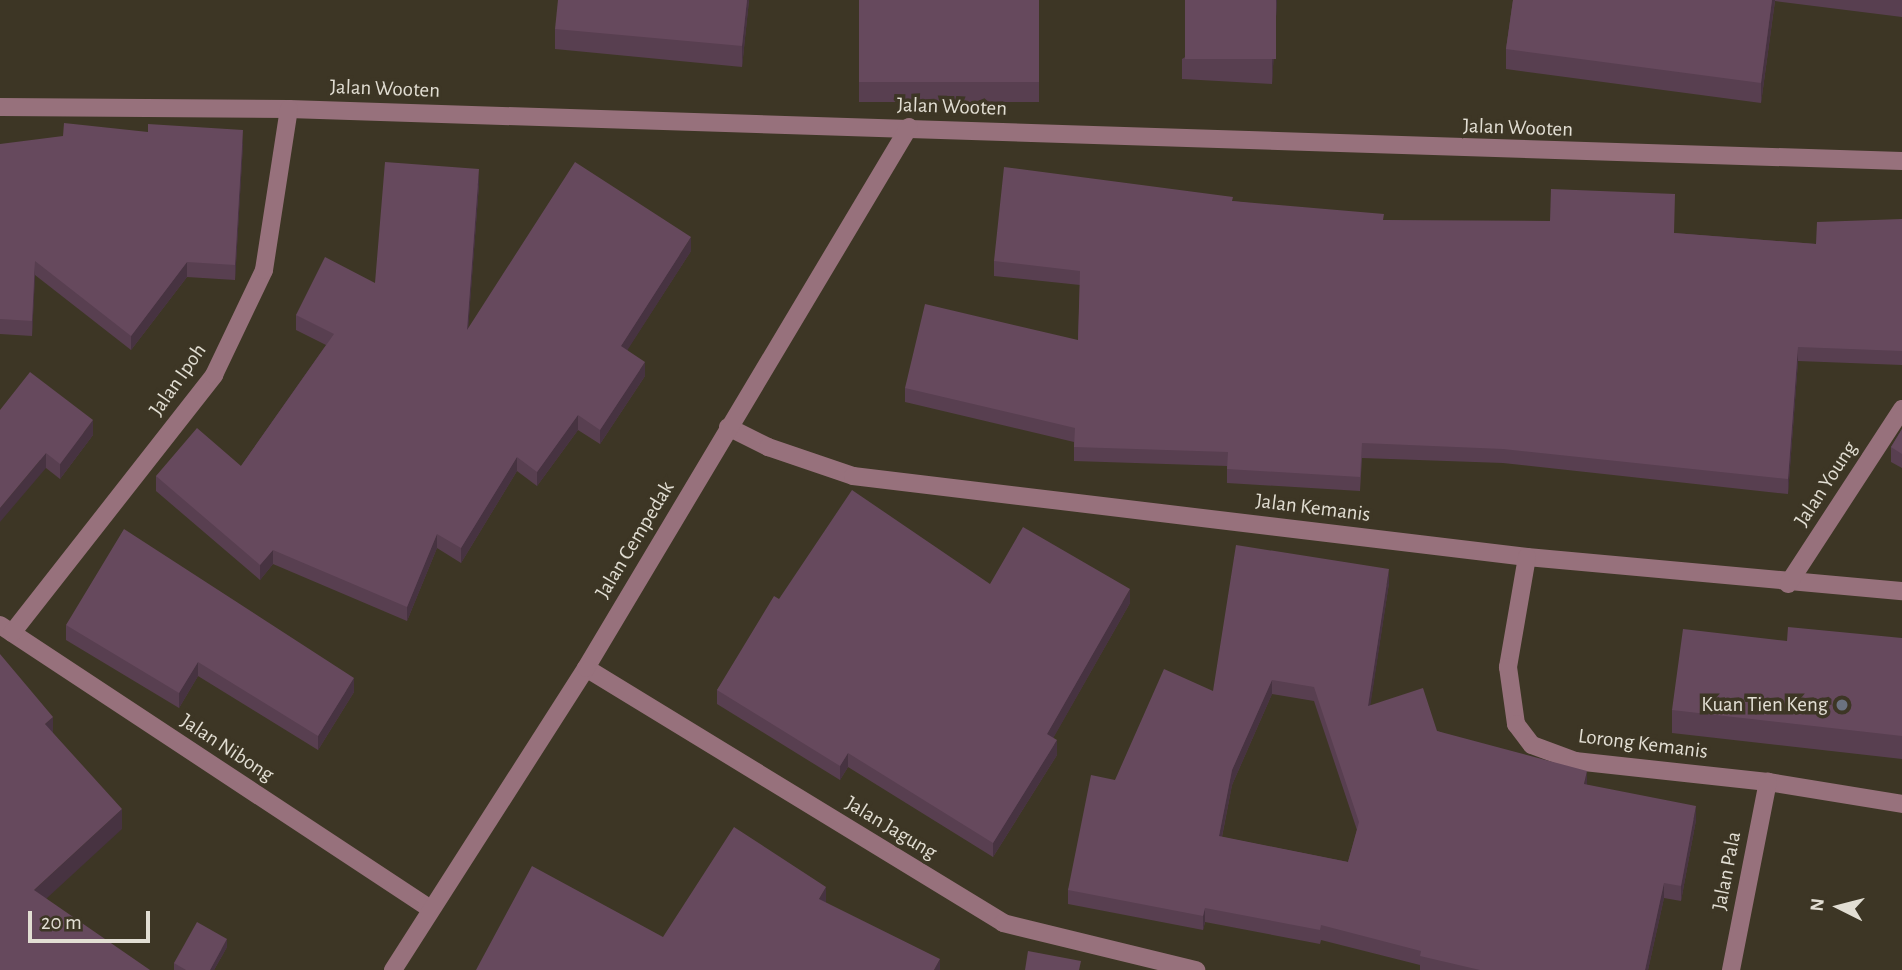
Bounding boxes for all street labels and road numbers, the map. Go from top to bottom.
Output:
street label: Jalan Wooten [330,74,440,104]
street label: Jalan Wooten [897,92,1007,122]
street label: Jalan Wooten [1463,113,1573,143]
street label: Jalan Ipoh [144,339,212,421]
street label: Jalan Young [1789,437,1863,531]
street label: Jalan Cempedak [590,477,680,603]
street label: Jalan Kemanis [1254,488,1372,528]
street label: Jalan Nibong [176,709,278,787]
street label: Lorong Kemanis [1577,724,1709,764]
street label: Jalan Jagung [841,791,941,865]
street label: Jalan Pala [1707,829,1747,913]

